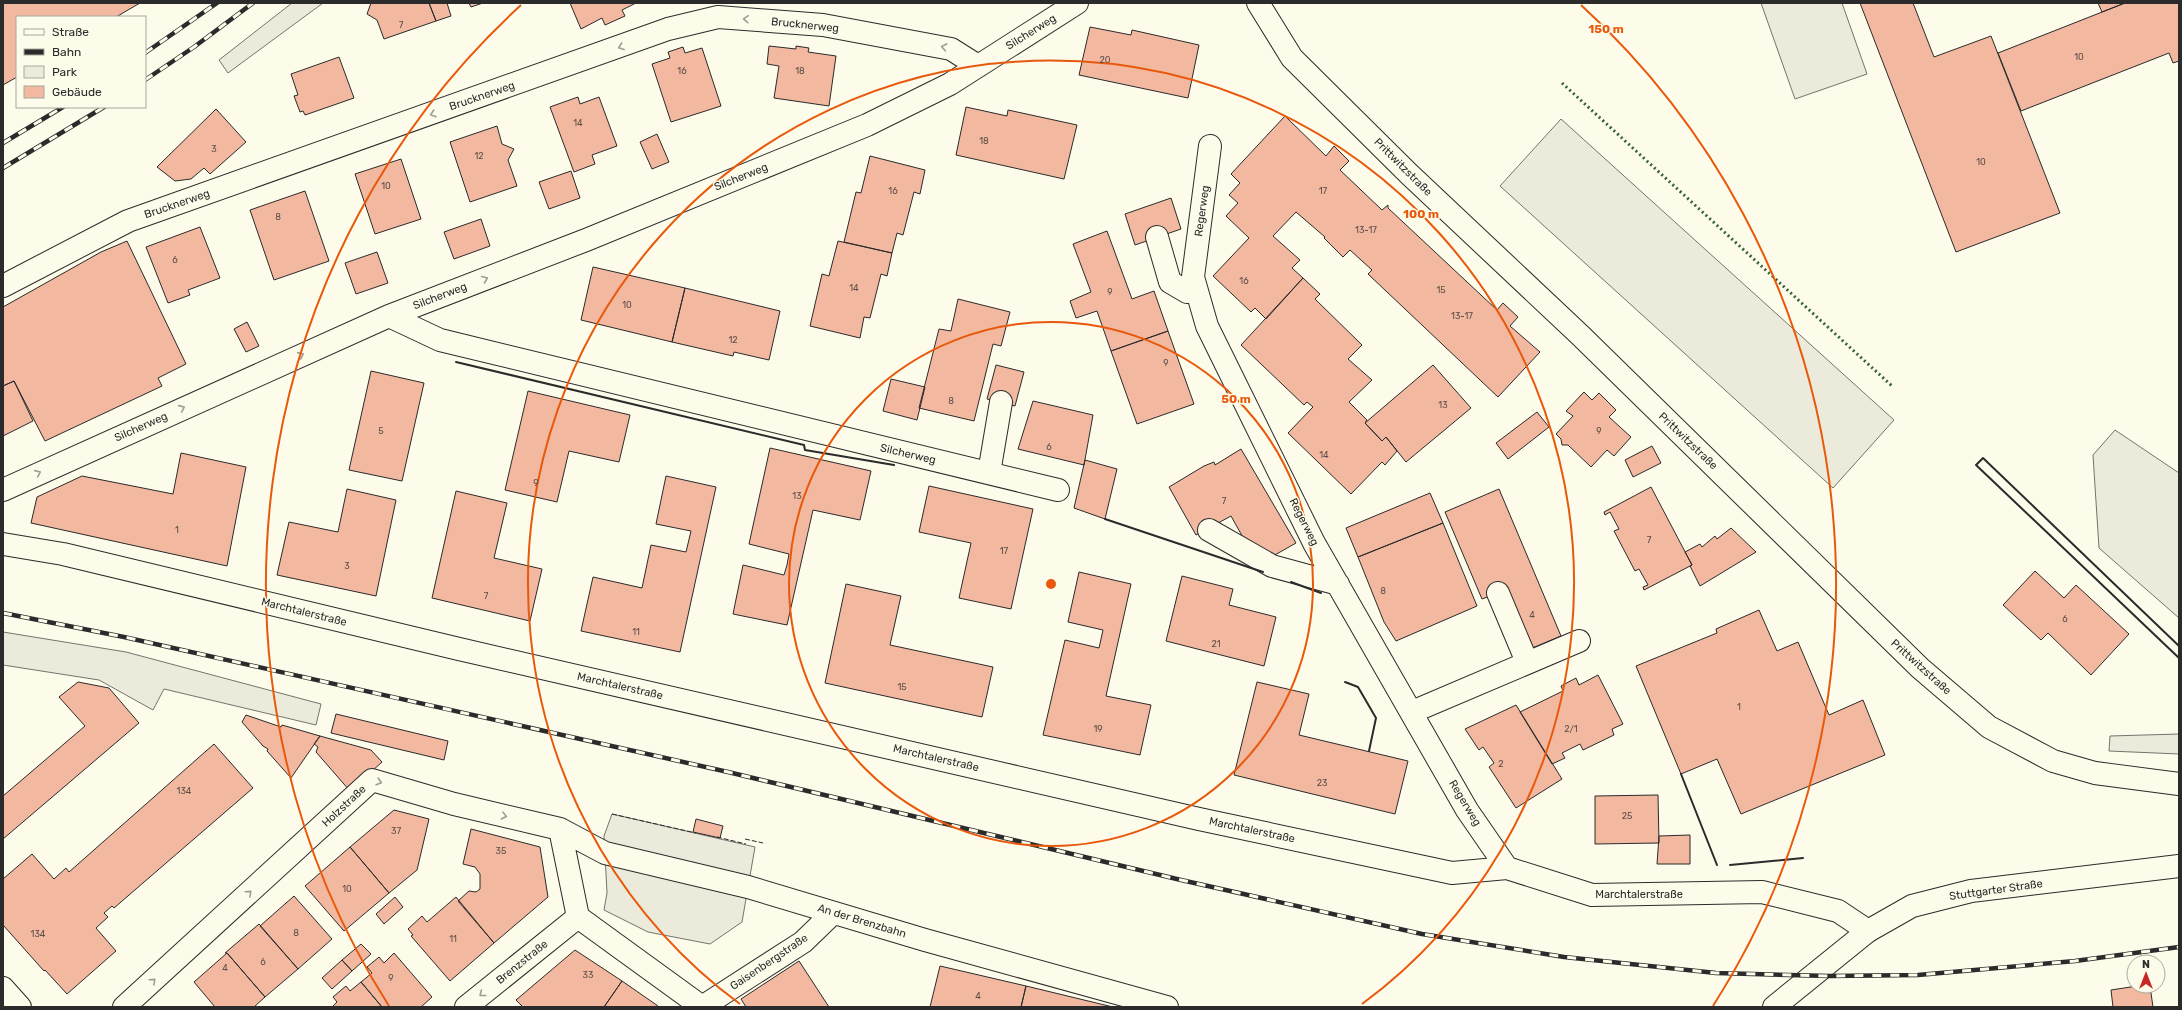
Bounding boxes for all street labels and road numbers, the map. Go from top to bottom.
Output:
street label: Silcherweg [1004,11,1058,53]
street label: Brucknerweg [770,15,840,35]
street label: Brucknerweg [448,79,516,113]
street label: Prittwitzstraße [1371,135,1435,199]
street label: Silcherweg [712,160,770,194]
street label: Regerweg [1192,185,1212,237]
street label: Brucknerweg [143,187,211,221]
street label: Silcherweg [411,280,469,312]
street label: Silcherweg [112,410,170,444]
street label: Prittwitzstraße [1656,410,1720,472]
street label: Silcherweg [879,441,937,467]
street label: Regerweg [1286,496,1322,548]
street label: Marchtalerstraße [260,595,348,629]
street label: Prittwitzstraße [1888,637,1954,697]
street label: Marchtalerstraße [576,670,664,702]
street label: Marchtalerstraße [892,742,980,774]
street label: Regerweg [1446,778,1484,828]
street label: Holzstraße [319,782,369,830]
street label: Marchtalerstraße [1208,815,1296,845]
street label: Stuttgarter Straße [1948,877,2044,903]
street label: Marchtalerstraße [1595,888,1683,901]
street label: An der Brenzbahn [816,901,908,941]
street label: Gaisenbergstraße [728,931,810,993]
street label: Brenzstraße [494,937,550,987]

